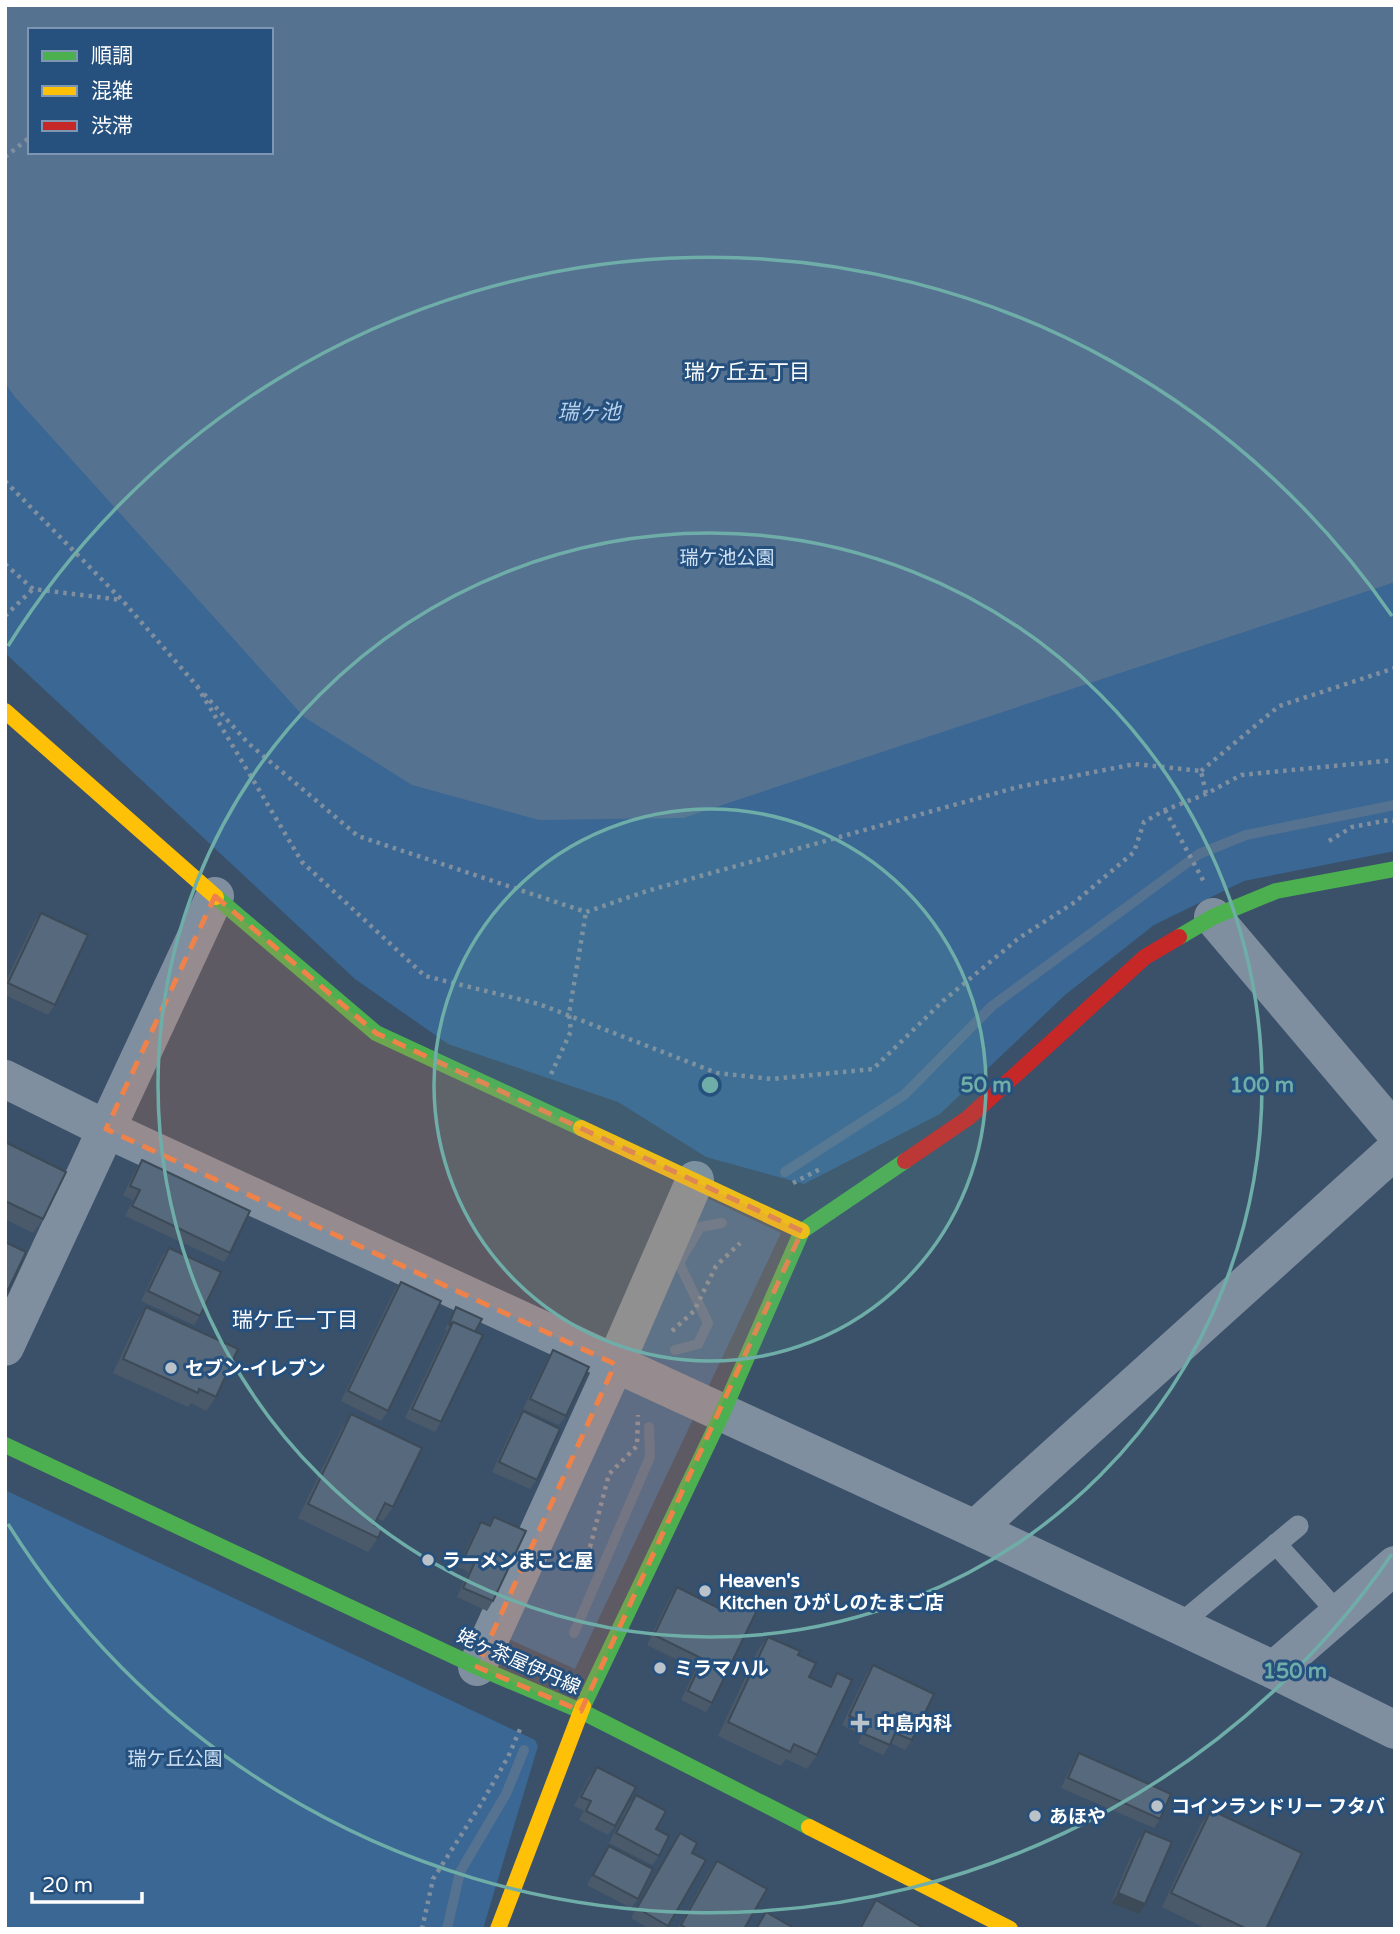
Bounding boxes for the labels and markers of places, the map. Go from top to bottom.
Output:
centre of rings [698,1073,722,1097]
place label: セブン-イレブン [185,1358,326,1380]
marker: セブン-イレブン [163,1360,179,1376]
place label: ラーメンまこと屋 [442,1550,593,1572]
marker: ラーメンまこと屋 [420,1552,436,1568]
place label: Heaven's Kitchen ひがしのたまご店 [719,1570,944,1614]
marker: Heaven's Kitchen ひがしのたまご店 [697,1583,713,1599]
place label: ミラマハル [674,1658,769,1680]
marker: ミラマハル [652,1660,668,1676]
marker: 中島内科 [850,1713,870,1733]
place label: 中島内科 [876,1713,952,1735]
place label: コインランドリー フタバ [1171,1796,1385,1818]
marker: コインランドリー フタバ [1149,1798,1165,1814]
place label: あほや [1049,1806,1106,1828]
marker: あほや [1027,1808,1043,1824]

